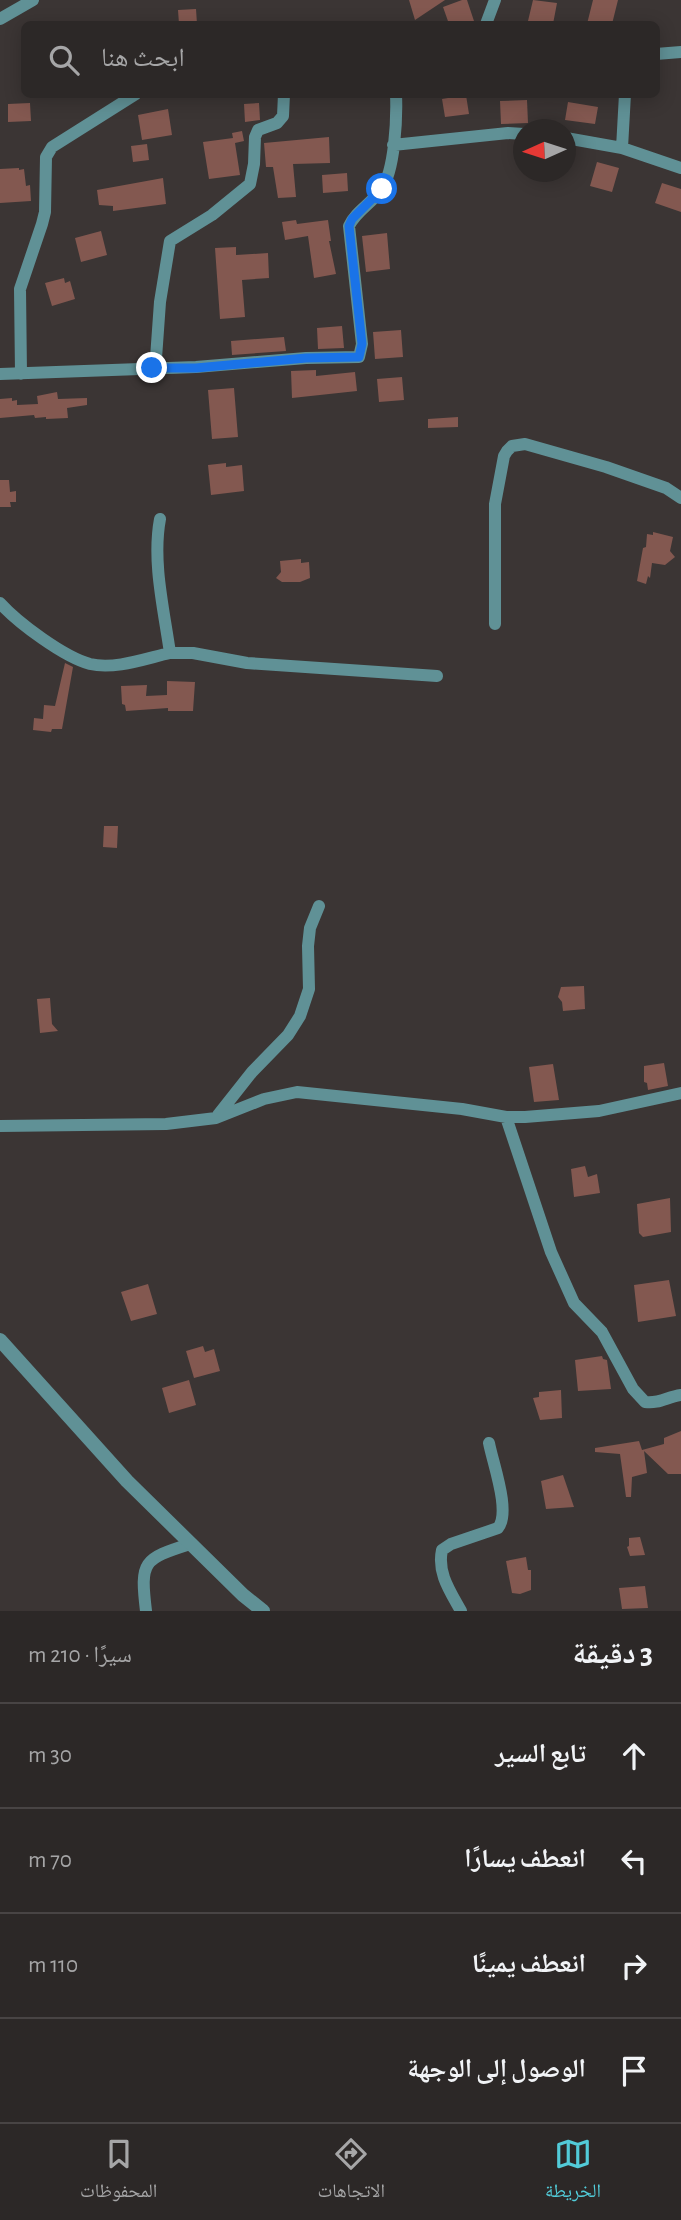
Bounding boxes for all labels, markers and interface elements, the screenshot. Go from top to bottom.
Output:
search box [21,21,660,98]
icon: search [45,41,83,79]
text: ابحث هنا [101,45,185,71]
north arrow [513,119,576,182]
route start [366,173,397,204]
route end [136,352,167,383]
text: 3 دقيقة [573,1639,653,1669]
text: سيرًا · 210 m [28,1644,132,1667]
icon: ahead [615,1737,653,1775]
text: تابع السير [495,1741,586,1767]
text: 30 m [28,1744,72,1767]
icon: left [615,1842,653,1880]
text: انعطف يسارًا [464,1846,586,1872]
text: 70 m [28,1849,72,1872]
icon: right [615,1947,653,1985]
text: انعطف يمينًا [472,1951,586,1977]
text: 110 m [28,1954,78,1977]
icon: arrive [615,2052,653,2090]
text: الوصول إلى الوجهة [407,2056,586,2082]
tab: المحفوظات [80,2135,157,2209]
tab: الاتجاهات [317,2135,385,2209]
tab: الخريطة [545,2135,601,2209]

